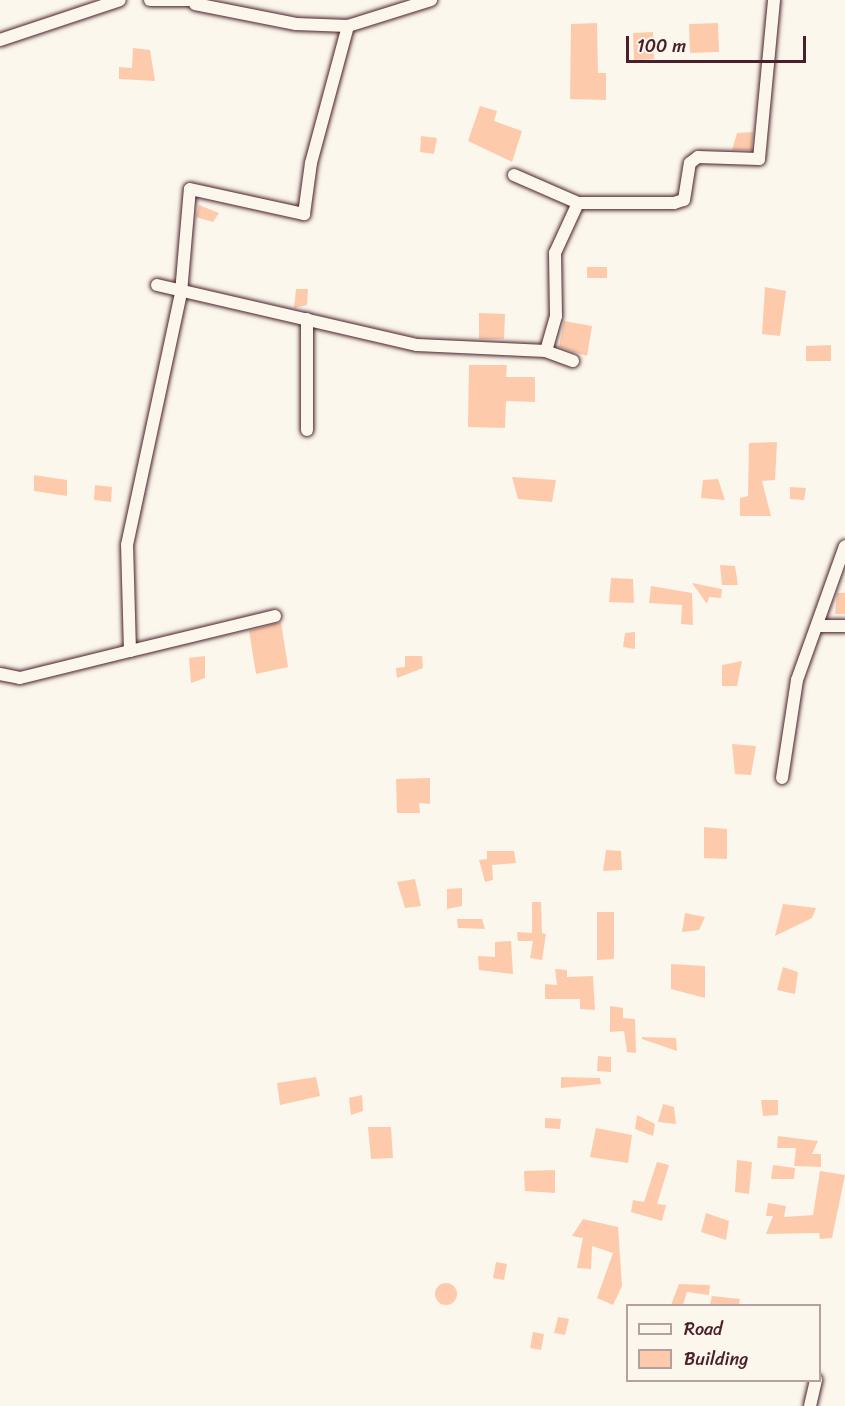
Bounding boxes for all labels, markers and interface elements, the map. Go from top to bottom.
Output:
scale bar [629,24,809,62]
text: 100 m [637,30,686,62]
legend [626,1304,821,1382]
text: Road [684,1313,723,1345]
text: Building [684,1343,748,1375]

